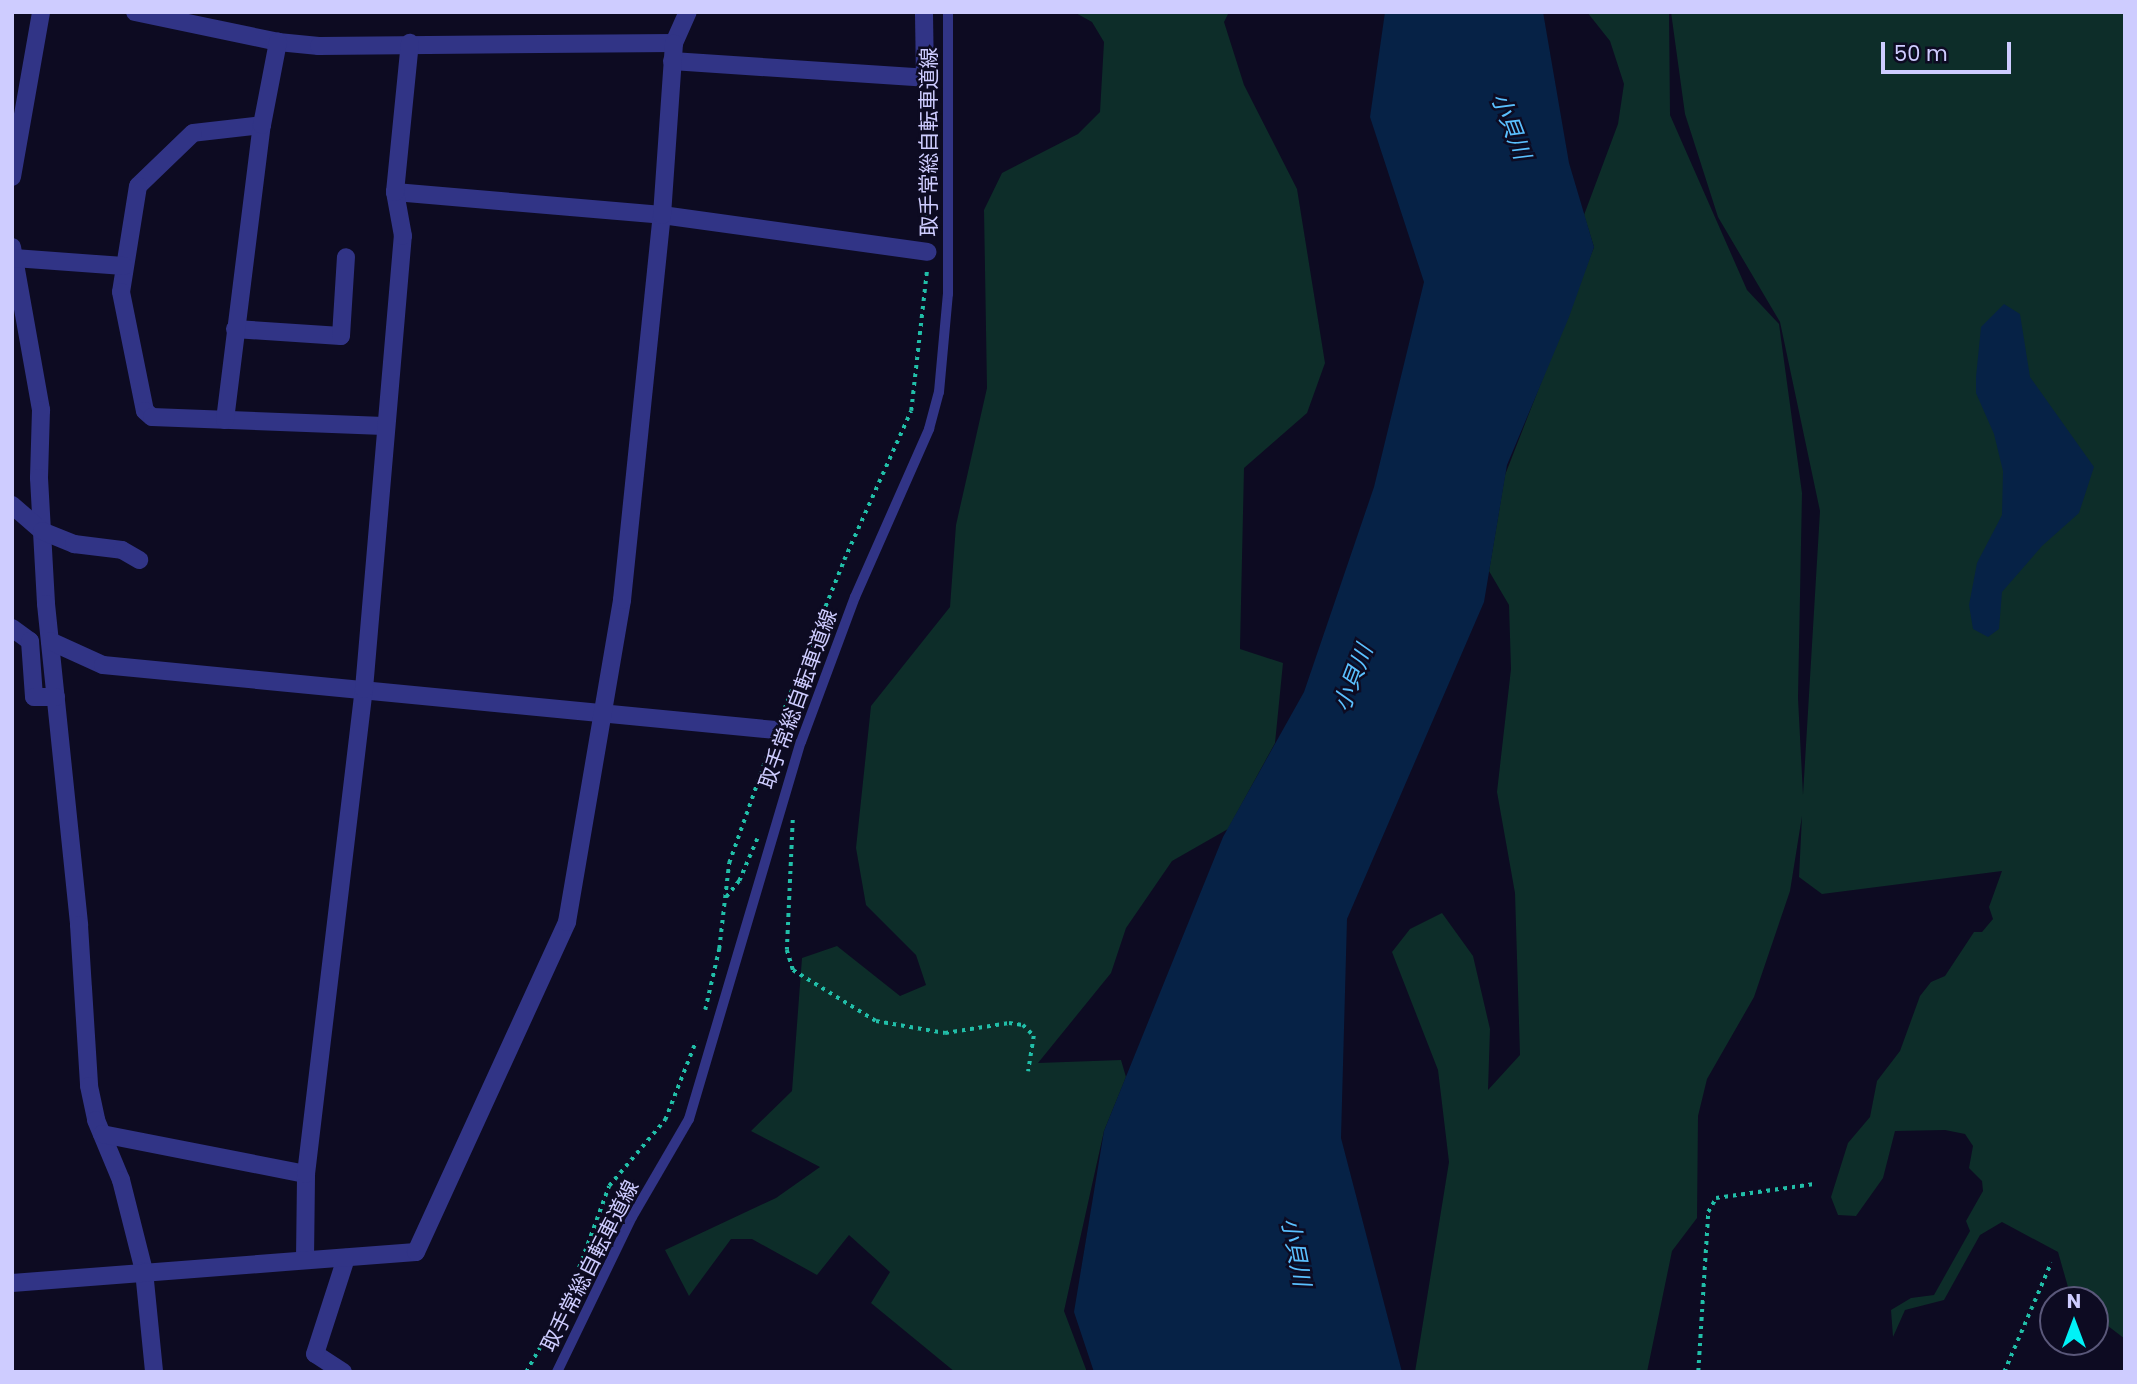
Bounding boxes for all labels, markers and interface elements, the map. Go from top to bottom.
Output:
scale bar [1885,28,2014,72]
text: 50 m [1894,39,1948,68]
street label: 取手常総自転車道線 [916,48,942,236]
water label: 小貝川 [1486,89,1536,163]
street label: 取手常総自転車道線 [754,606,842,792]
water label: 小貝川 [1328,641,1378,715]
street label: 取手常総自転車道線 [536,1176,644,1356]
water label: 小貝川 [1276,1216,1316,1288]
north arrow [2039,1286,2109,1356]
text: N [2067,1288,2081,1315]

